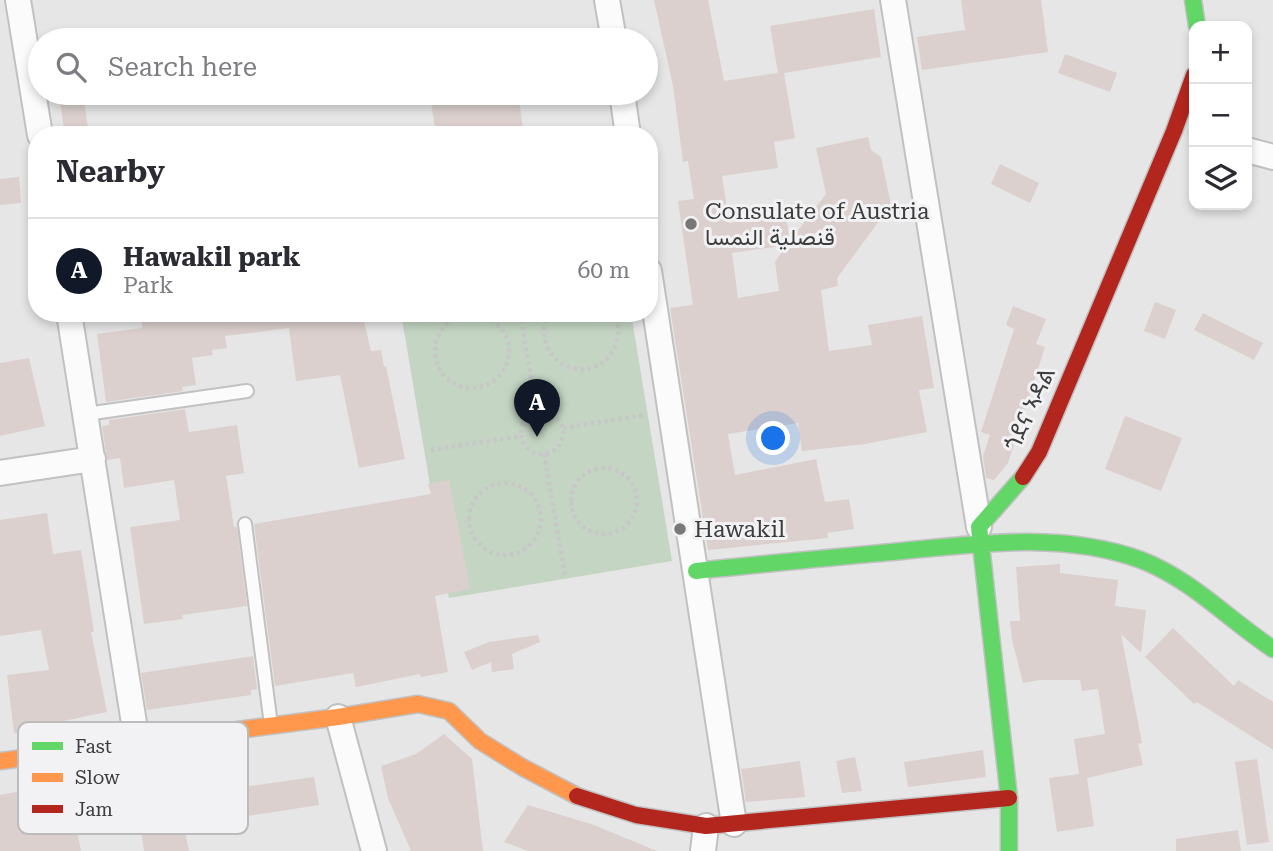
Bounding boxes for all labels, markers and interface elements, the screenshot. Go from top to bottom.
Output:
map controls [1189,21,1252,210]
button: + [1189,21,1252,84]
search box [28,28,658,105]
icon: search [52,48,90,86]
text: Search here [108,52,257,82]
button: − [1189,84,1252,147]
button: layers [1189,147,1252,210]
text: Nearby [56,154,165,189]
place label: Consulate of Austria قنصلية النمسا [705,198,930,251]
marker: Consulate of Austria قنصلية النمسا [683,216,699,232]
text: Hawakil park [123,242,300,272]
text: A [71,257,87,284]
text: 60 m [577,257,630,284]
text: Park [123,272,174,299]
street label: ጎደና ኣዳል [999,363,1061,455]
pin: A [514,379,560,437]
your location [756,421,790,455]
place label: Hawakil [694,516,785,543]
marker: Hawakil [672,521,688,537]
legend [18,722,248,834]
text: Fast [75,735,112,758]
text: Slow [75,766,120,789]
text: Jam [75,798,113,821]

